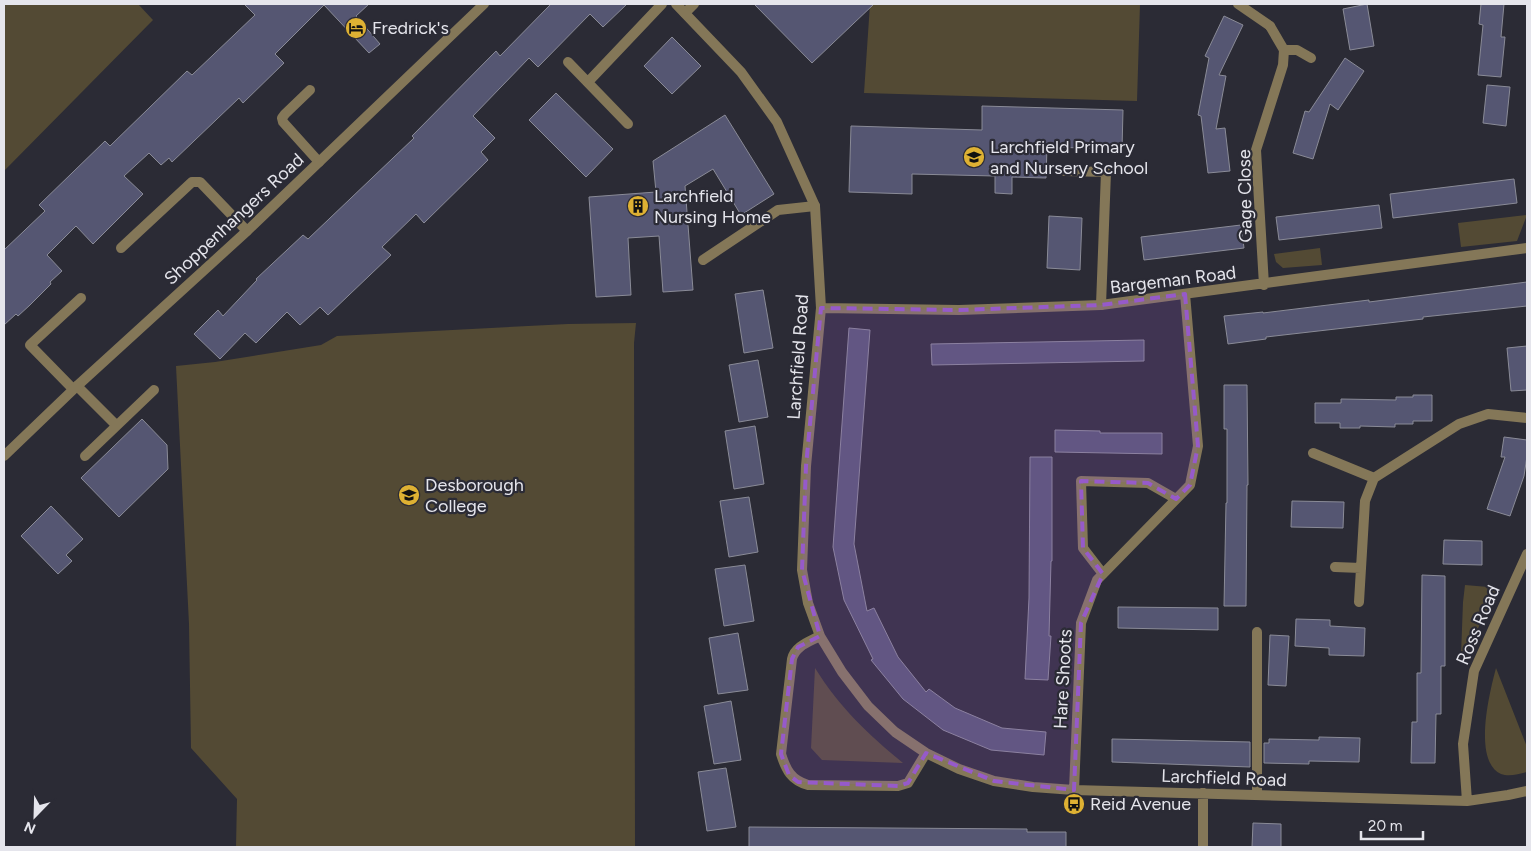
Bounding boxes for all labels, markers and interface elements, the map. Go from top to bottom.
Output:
hotel icon: Fredrick's [344,16,368,40]
place label: Fredrick's [372,17,449,39]
place label: Larchfield Primary and Nursery School [990,136,1148,179]
school or university icon: Larchfield Primary and Nursery School [962,145,986,169]
street label: Shoppenhangers Road [160,149,308,289]
street label: Gage Close [1233,149,1257,243]
place label: Larchfield Nursing Home [654,185,771,228]
building icon: Larchfield Nursing Home [626,194,650,218]
street label: Bargeman Road [1109,261,1237,299]
street label: Larchfield Road [783,294,813,420]
place label: Desborough College [425,474,524,517]
school or university icon: Desborough College [397,483,421,507]
street label: Ross Road [1451,582,1505,668]
street label: Hare Shoots [1049,628,1077,730]
street label: Larchfield Road [1161,765,1287,791]
north arrow [10,791,60,841]
bus stop icon: Reid Avenue [1062,792,1086,816]
place label: Reid Avenue [1090,793,1191,815]
scale bar [1361,808,1424,840]
text: 20 m [1368,817,1402,835]
text: N [22,818,38,837]

